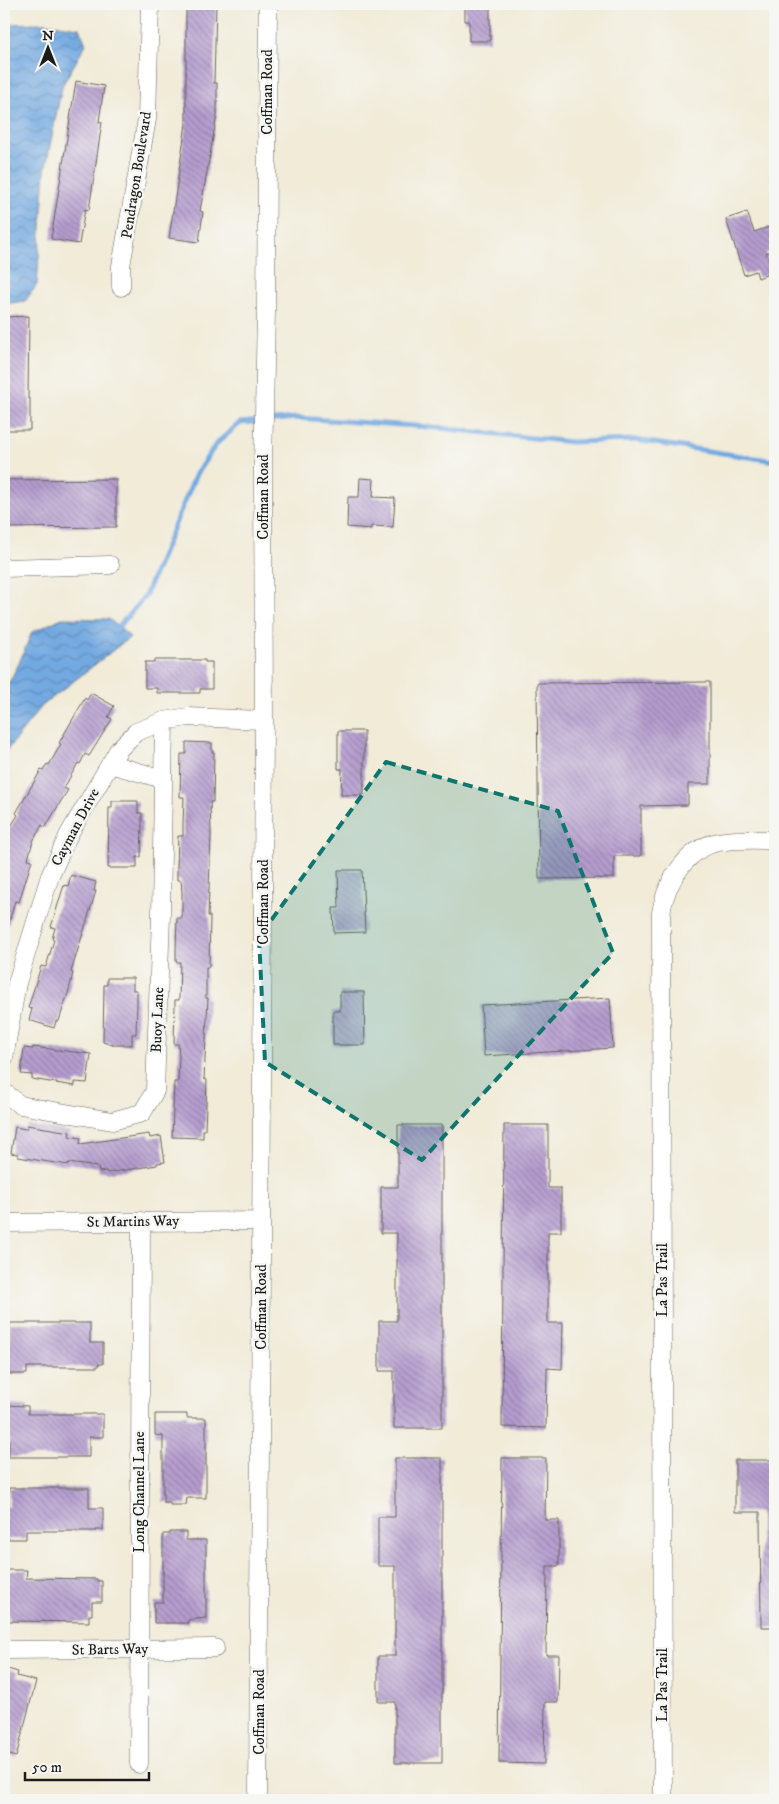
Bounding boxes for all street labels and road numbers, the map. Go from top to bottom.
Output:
street label: Coffman Road [258,49,277,135]
street label: Pendragon Boulevard [117,110,156,240]
street label: Coffman Road [254,454,273,540]
street label: Cayman Drive [47,785,104,869]
street label: Coffman Road [254,859,273,945]
street label: Buoy Lane [147,987,168,1053]
street label: St Martins Way [87,1211,180,1232]
street label: La Pas Trail [653,1243,672,1317]
street label: Coffman Road [252,1264,271,1350]
street label: Long Channel Lane [130,1431,149,1553]
street label: St Barts Way [72,1639,149,1660]
street label: La Pas Trail [653,1648,672,1722]
street label: Coffman Road [250,1669,269,1755]

